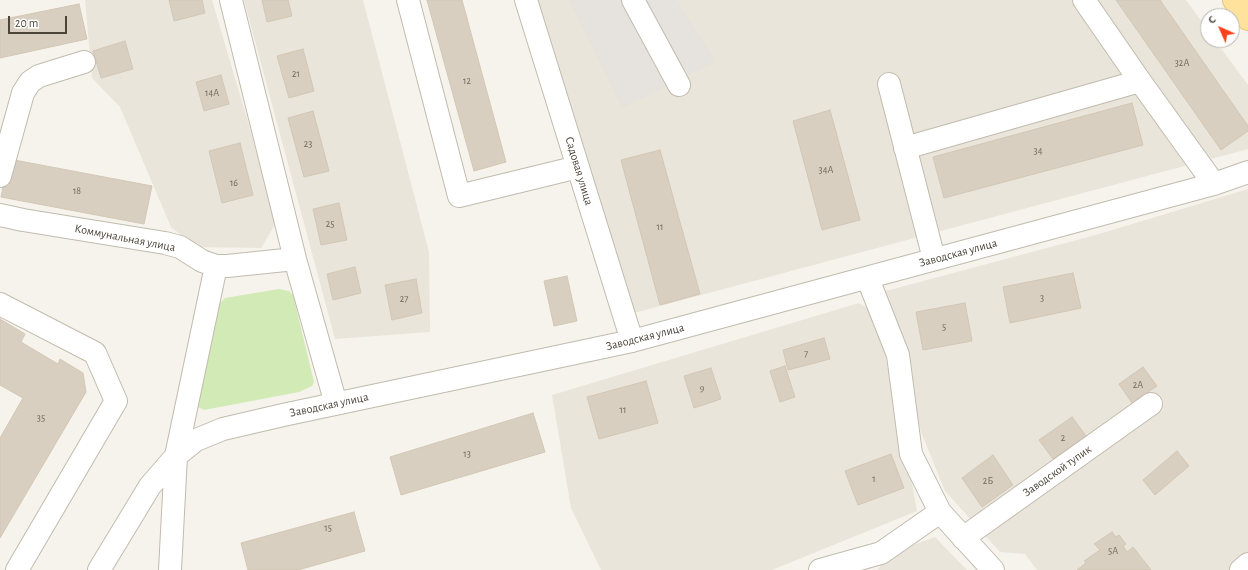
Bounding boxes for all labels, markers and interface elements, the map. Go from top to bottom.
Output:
scale bar [10,8,69,34]
north arrow [1200,8,1240,48]
text: С [1206,14,1218,26]
text: 20 m [15,17,38,29]
house number: 32А [1175,57,1189,69]
house number: 21 [292,68,300,80]
house number: 12 [463,75,471,87]
house number: 14А [205,87,219,99]
street label: Садовая улица [562,135,596,207]
house number: 23 [304,138,312,150]
house number: 34 [1034,145,1042,157]
house number: 34А [819,164,833,176]
house number: 16 [230,177,238,189]
house number: 18 [73,185,81,197]
house number: 25 [326,218,334,230]
street label: Коммунальная улица [73,221,177,255]
house number: 11 [657,221,663,233]
street label: Заводская улица [917,236,999,270]
house number: 3 [1040,292,1044,304]
house number: 27 [400,293,408,305]
street label: Заводская улица [604,320,686,354]
house number: 5 [942,321,946,333]
house number: 7 [804,348,808,360]
house number: 2А [1133,379,1143,391]
house number: 9 [700,382,704,394]
street label: Заводская улица [288,390,370,420]
house number: 11 [620,404,626,416]
house number: 35 [37,412,45,424]
house number: 2 [1061,432,1065,444]
street label: Заводской тупик [1020,442,1094,500]
house number: 13 [463,448,471,460]
house number: 1 [872,473,876,485]
house number: 2Б [983,475,993,487]
house number: 15 [324,522,332,534]
house number: 5А [1108,545,1118,557]

